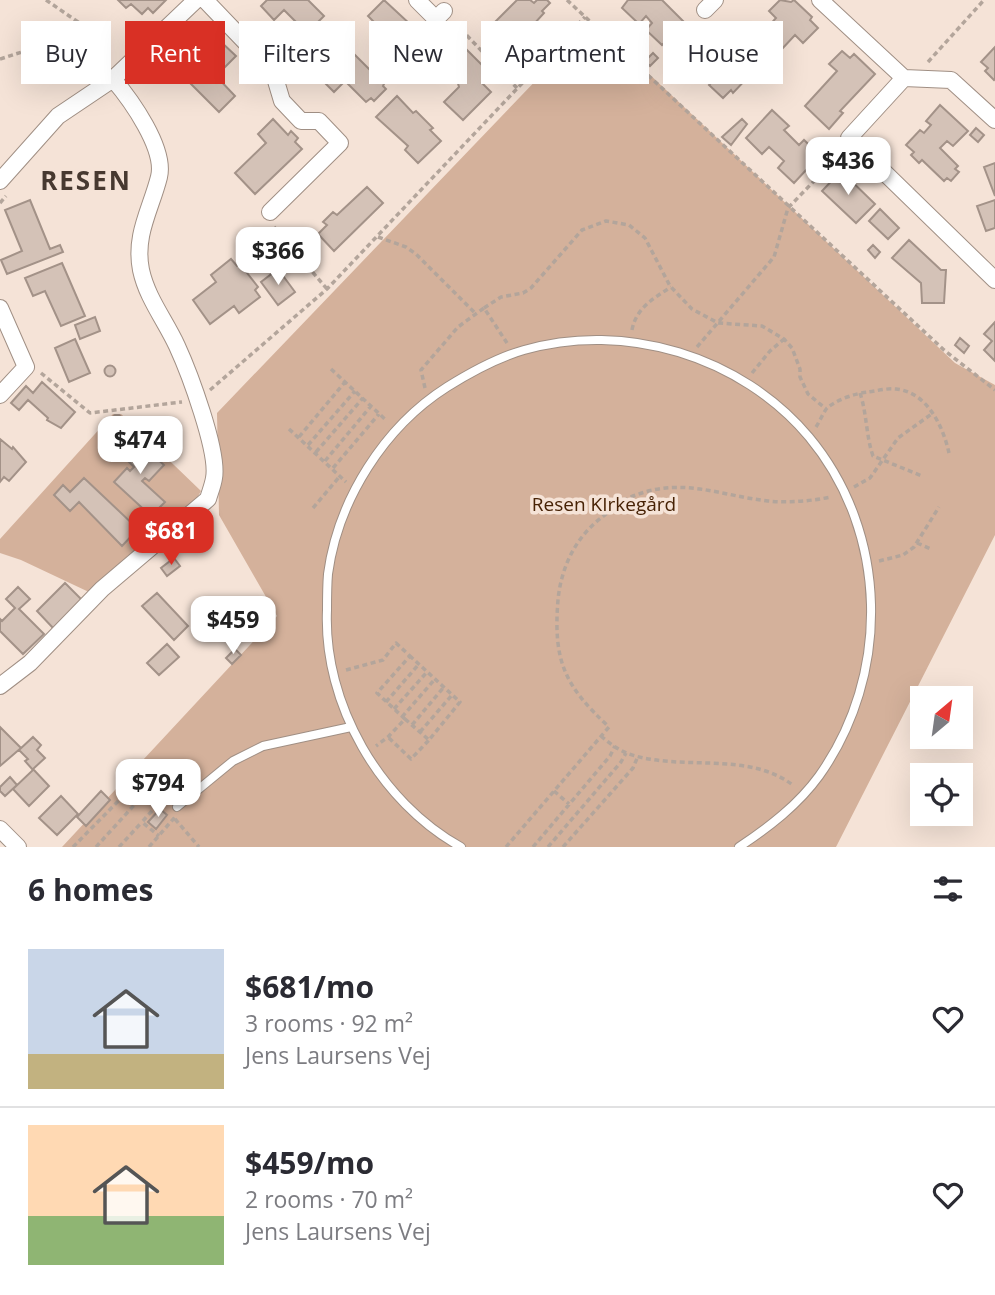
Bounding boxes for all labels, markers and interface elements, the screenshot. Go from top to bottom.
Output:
chip: Buy [21,21,111,84]
chip: Rent [125,21,225,84]
chip: Filters [239,21,355,84]
chip: New [369,21,467,84]
chip: Apartment [481,21,649,84]
chip: House [663,21,783,84]
pin: $436 [807,138,889,197]
text: $436 [822,144,874,176]
district label: RESEN [40,162,132,198]
pin: $366 [237,228,319,287]
text: $366 [252,234,304,266]
pin: $474 [99,416,181,476]
text: $474 [114,423,166,455]
park label: Resen KIrkegård [532,491,676,517]
pin: $681 [130,508,212,567]
text: $681 [145,514,197,546]
pin: $459 [192,596,274,656]
text: $459 [207,603,259,635]
north arrow [910,686,973,749]
map controls [910,686,973,826]
pin: $794 [117,760,199,819]
button: locate [910,763,973,826]
text: $794 [132,766,184,798]
text: 6 homes [28,869,153,910]
icon: filters [929,870,967,908]
text: $681/mo [245,966,374,1007]
icon: home [84,977,168,1061]
icon: heart [929,1000,967,1038]
text: 3 rooms · 92 m² [245,1007,413,1039]
text: Jens Laursens Vej [245,1039,431,1071]
text: $459/mo [245,1142,374,1183]
icon: home [84,1153,168,1237]
icon: heart [929,1176,967,1214]
text: 2 rooms · 70 m² [245,1183,413,1215]
text: Jens Laursens Vej [245,1215,431,1247]

